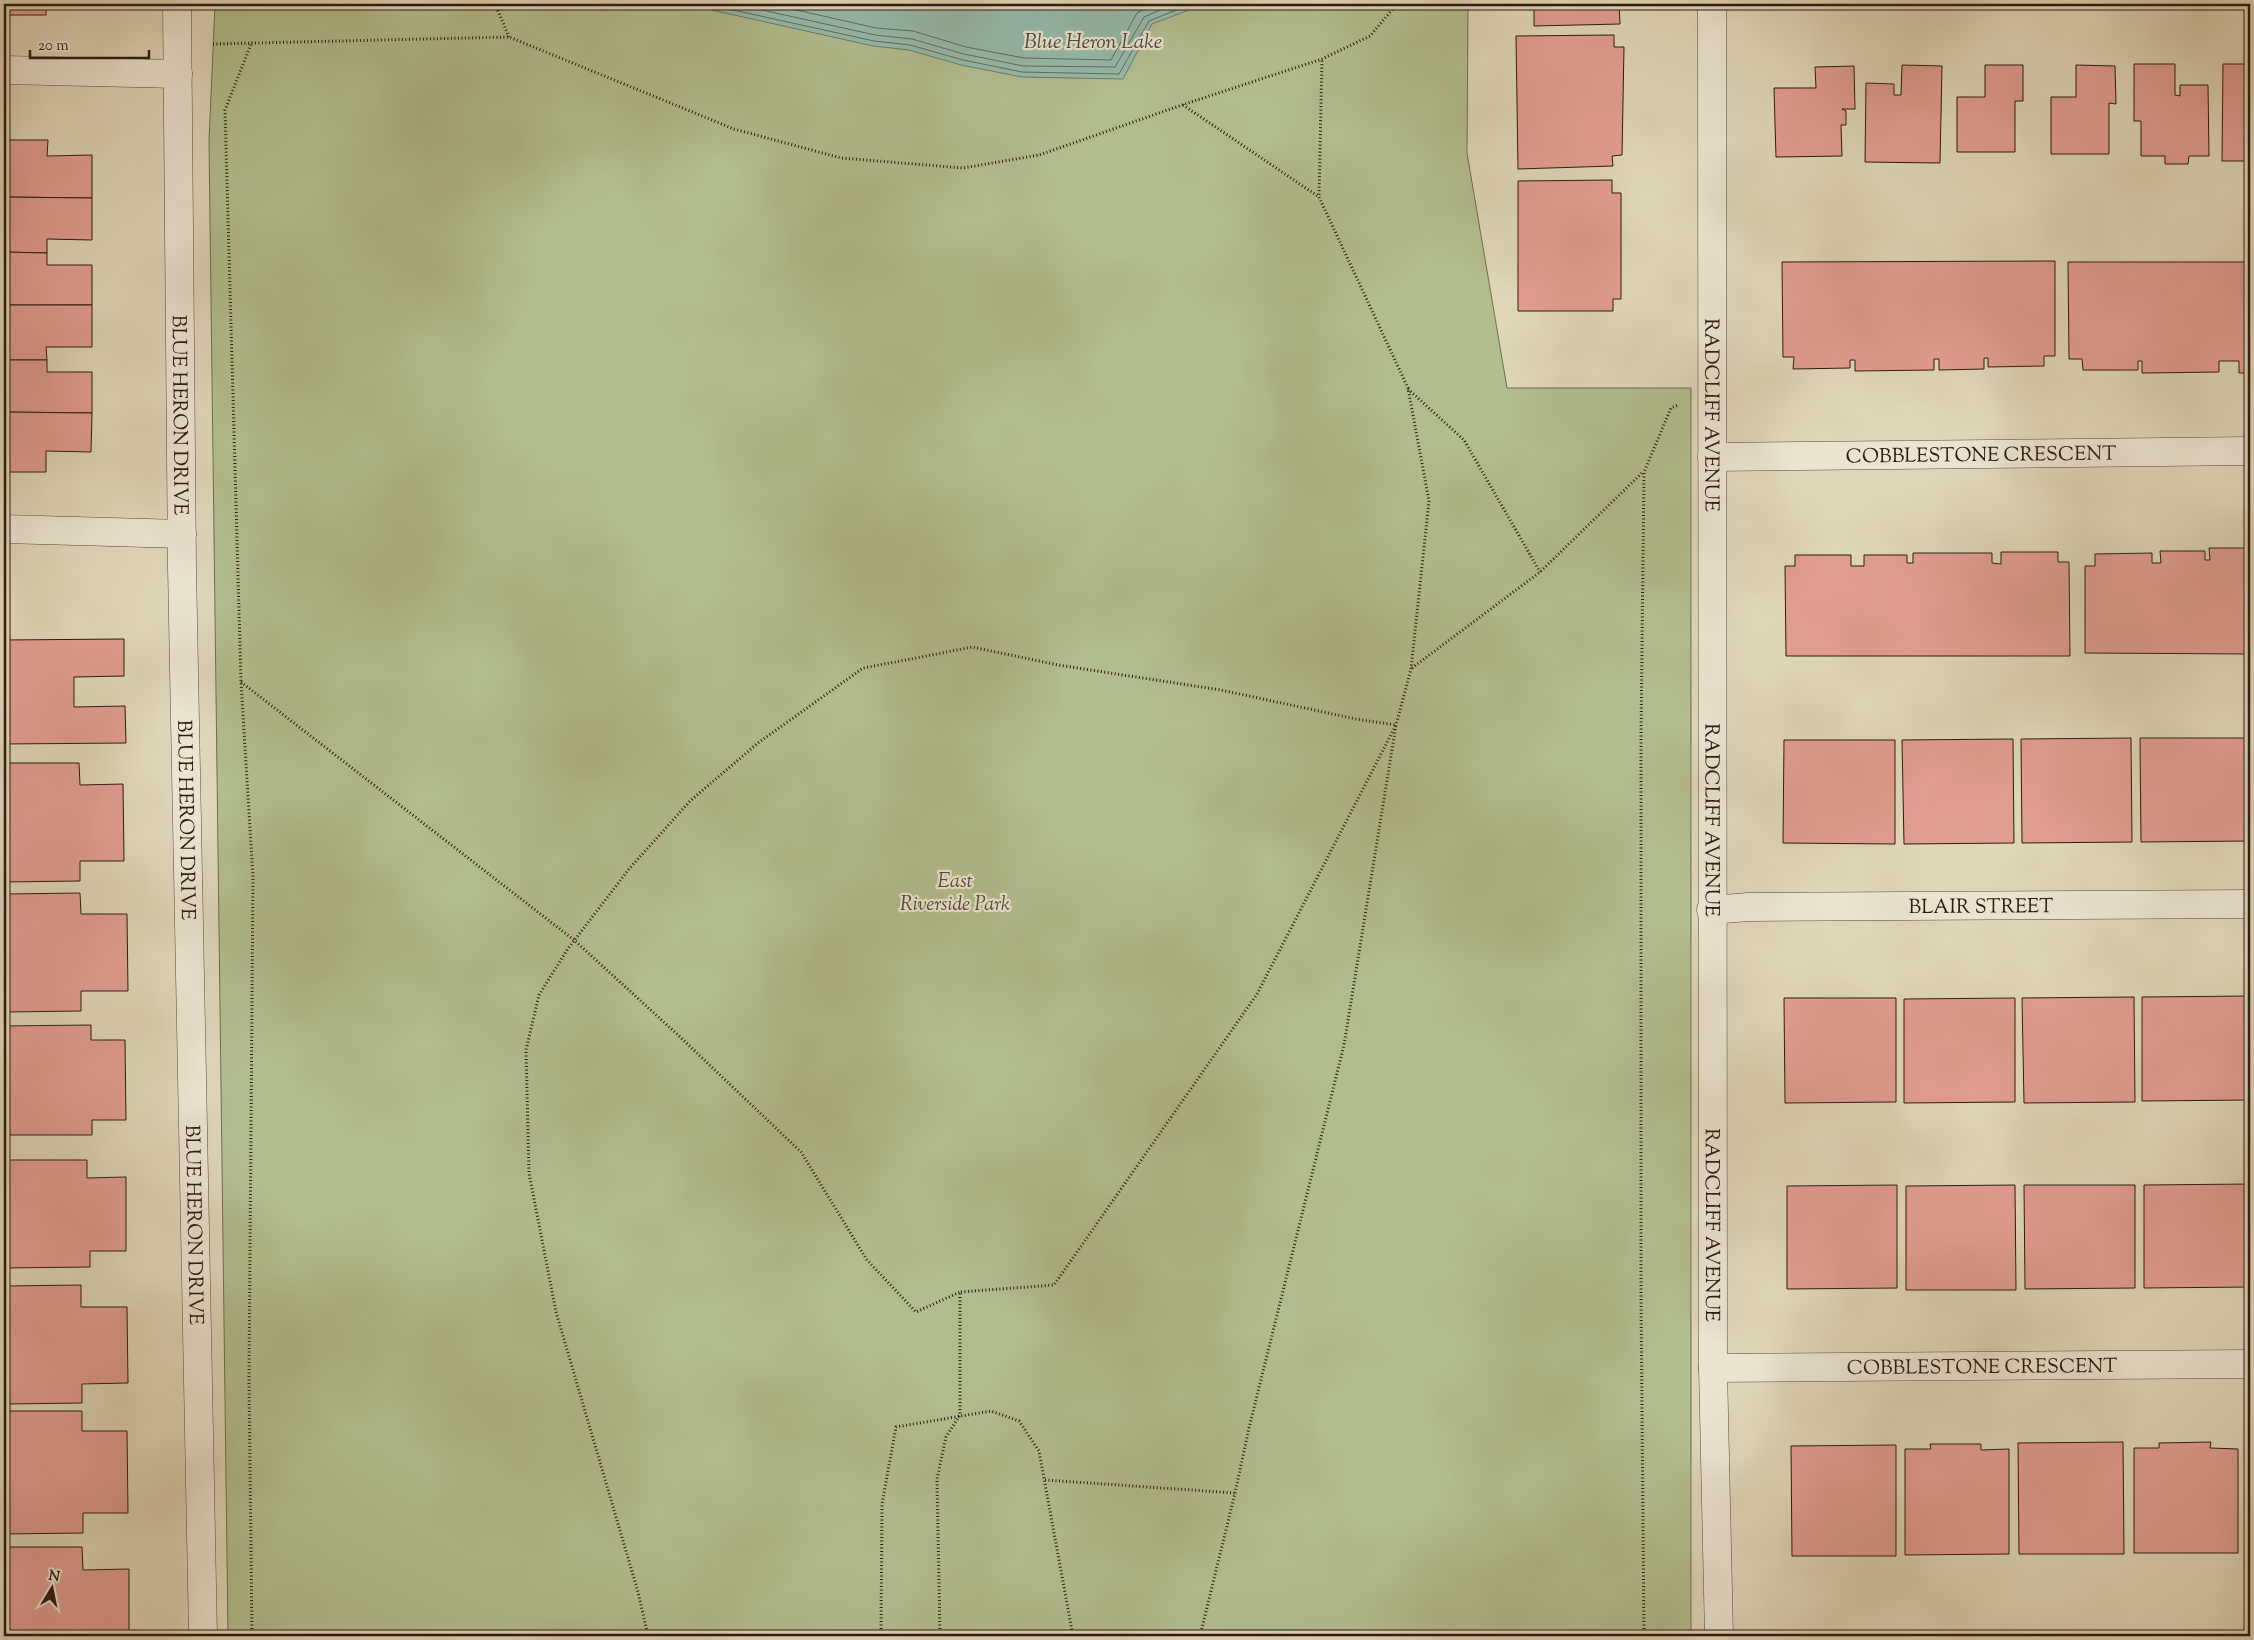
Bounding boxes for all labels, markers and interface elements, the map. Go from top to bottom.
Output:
scale bar [30,28,149,60]
water label: Blue Heron Lake [1024,28,1162,58]
text: 20 m [38,36,69,57]
street label: BLUE HERON DRIVE [163,315,194,515]
street label: RADCLIFF AVENUE [1695,318,1724,512]
street label: COBBLESTONE CRESCENT [1846,440,2116,473]
street label: BLUE HERON DRIVE [168,719,201,920]
street label: RADCLIFF AVENUE [1696,723,1725,917]
park label: East Riverside Park [900,868,1010,920]
street label: BLAIR STREET [1908,893,2053,923]
street label: BLUE HERON DRIVE [176,1124,209,1325]
street label: RADCLIFF AVENUE [1696,1128,1725,1322]
street label: COBBLESTONE CRESCENT [1847,1353,2117,1384]
north arrow [28,1562,78,1612]
text: N [47,1566,61,1588]

